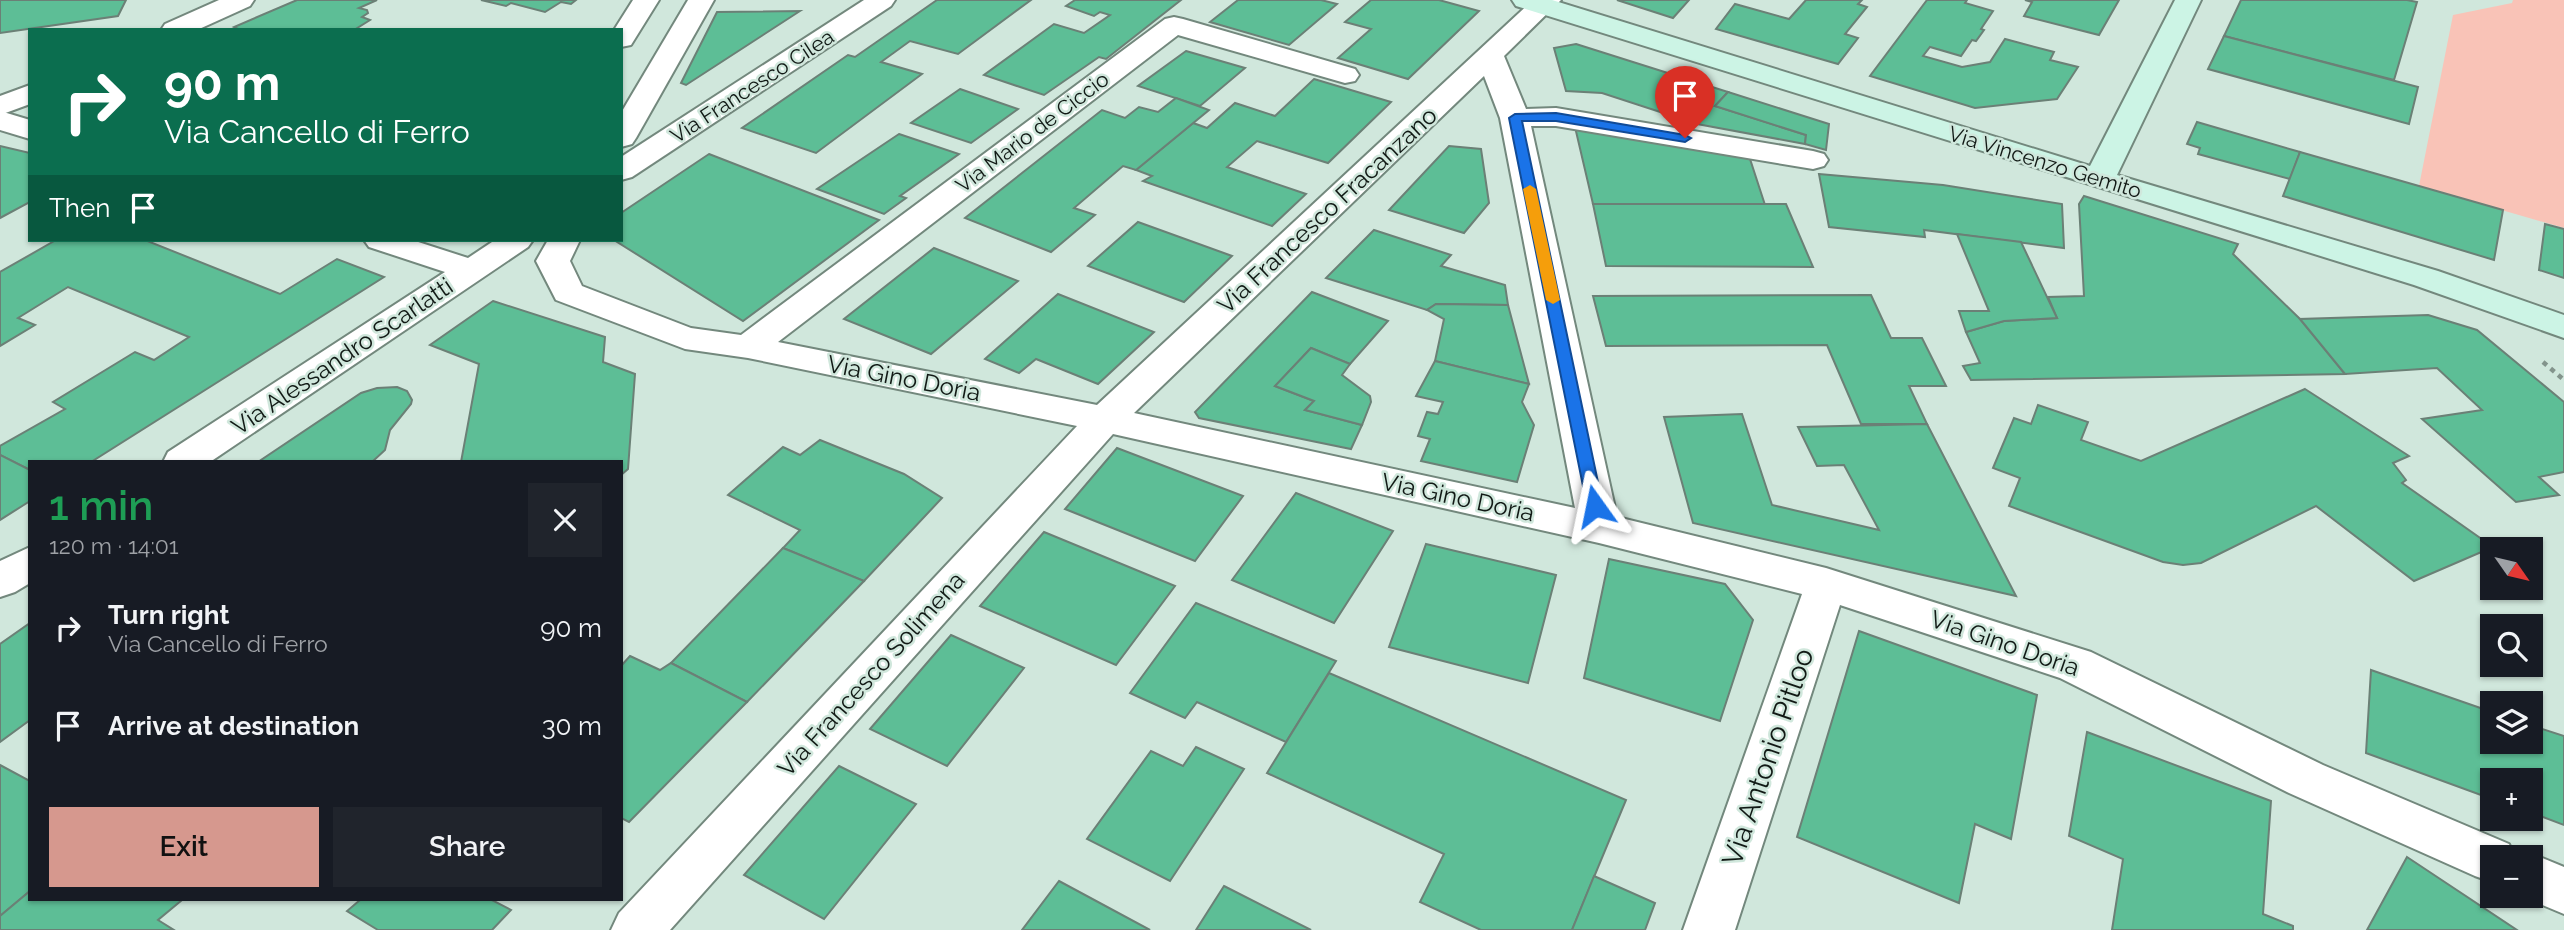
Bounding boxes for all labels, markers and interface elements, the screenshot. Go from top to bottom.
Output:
street label: Via Francesco Cilea [666,24,838,148]
text: 90 m [164,54,280,111]
icon: right [49,56,140,147]
street label: Via Mario de Ciccio [951,66,1113,198]
pin [1655,66,1715,138]
icon: arrive [1666,77,1704,115]
street label: Via Francesco Fracanzano [1211,101,1443,319]
text: Via Cancello di Ferro [164,113,470,150]
street label: Via Vincenzo Gemito [1945,121,2145,203]
icon: arrive [124,189,162,227]
text: Then [49,193,110,223]
street label: Via Alessandro Scarlatti [226,271,458,441]
street label: Via Gino Doria [825,349,983,407]
street label: Via Gino Doria [1379,467,1537,527]
position arrow [1558,469,1632,543]
text: 1 min [49,481,153,530]
button: close [528,483,602,557]
text: 120 m · 14:01 [49,532,179,559]
north arrow [2480,537,2543,600]
map controls [2480,537,2543,908]
street label: Via Francesco Solimena [771,566,971,782]
text: Turn right [108,600,229,630]
street label: Via Gino Doria [1927,604,2083,682]
icon: right [49,609,87,647]
text: 90 m [540,613,602,643]
button: search [2480,614,2543,677]
text: Via Cancello di Ferro [108,630,328,657]
street label: Via Antonio Pitloo [1715,644,1821,870]
button: layers [2480,691,2543,754]
icon: arrive [49,707,87,745]
text: Arrive at destination [108,711,359,741]
text: 30 m [542,711,602,741]
button: + [2480,768,2543,831]
button: Exit [49,807,319,887]
button: Share [333,807,602,887]
button: − [2480,845,2543,908]

